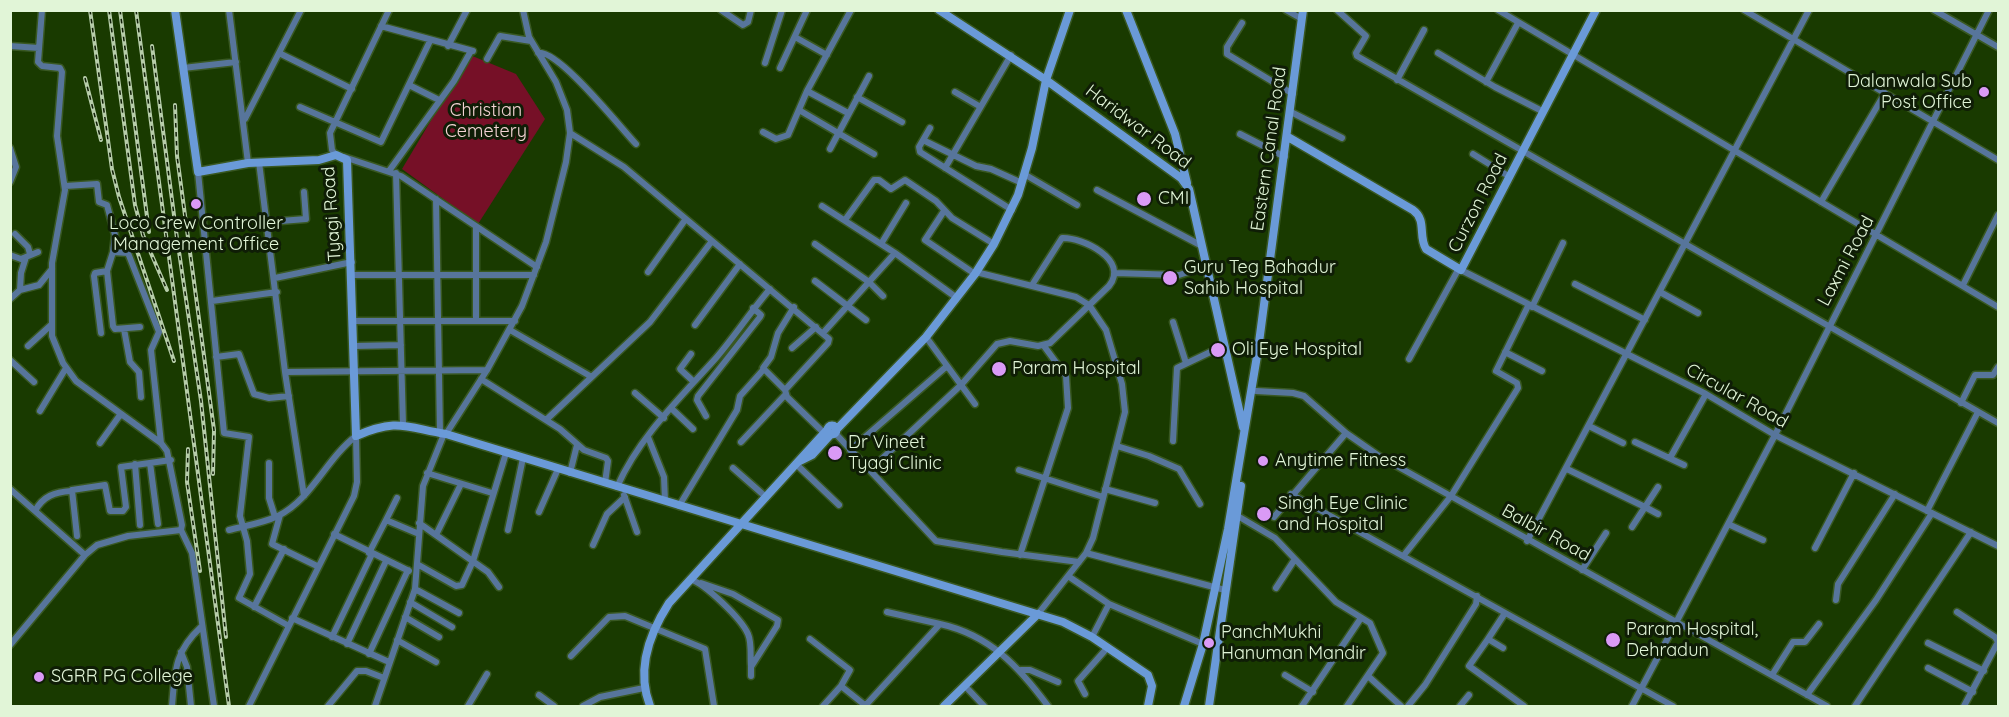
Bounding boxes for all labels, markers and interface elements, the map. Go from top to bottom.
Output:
street label: Eastern Canal Road [1247,65,1291,233]
place label: Dalanwala Sub Post Office [1847,71,1972,113]
street label: Haridwar Road [1081,80,1195,174]
marker: Dalanwala Sub Post Office [1977,85,1991,99]
park label: Christian Cemetery [445,100,527,142]
street label: Curzon Road [1444,150,1512,256]
street label: Tyagi Road [318,166,346,262]
place label: CMI [1158,188,1189,210]
marker: CMI [1135,190,1153,208]
marker: Loco Crew Controller Management Office [189,197,203,211]
street label: Laxmi Road [1813,212,1879,310]
place label: Loco Crew Controller Management Office [109,213,283,256]
place label: Guru Teg Bahadur Sahib Hospital [1184,257,1336,300]
marker: Guru Teg Bahadur Sahib Hospital [1161,269,1179,287]
place label: Oli Eye Hospital [1232,339,1362,361]
marker: Oli Eye Hospital [1209,341,1227,359]
place label: Param Hospital [1012,358,1141,380]
street label: Circular Road [1682,359,1792,433]
marker: Param Hospital [990,360,1008,378]
place label: Dr Vineet Tyagi Clinic [848,432,942,474]
marker: Dr Vineet Tyagi Clinic [826,444,844,462]
place label: Anytime Fitness [1275,450,1406,472]
marker: Anytime Fitness [1256,454,1270,468]
place label: Singh Eye Clinic and Hospital [1278,493,1407,536]
street label: Balbir Road [1498,500,1594,566]
marker: Singh Eye Clinic and Hospital [1255,505,1273,523]
place label: Param Hospital, Dehradun [1626,619,1758,662]
place label: PanchMukhi Hanuman Mandir [1221,622,1366,664]
marker: Param Hospital, Dehradun [1604,631,1622,649]
marker: PanchMukhi Hanuman Mandir [1202,636,1216,650]
place label: SGRR PG College [51,666,193,688]
marker: SGRR PG College [32,670,46,684]

